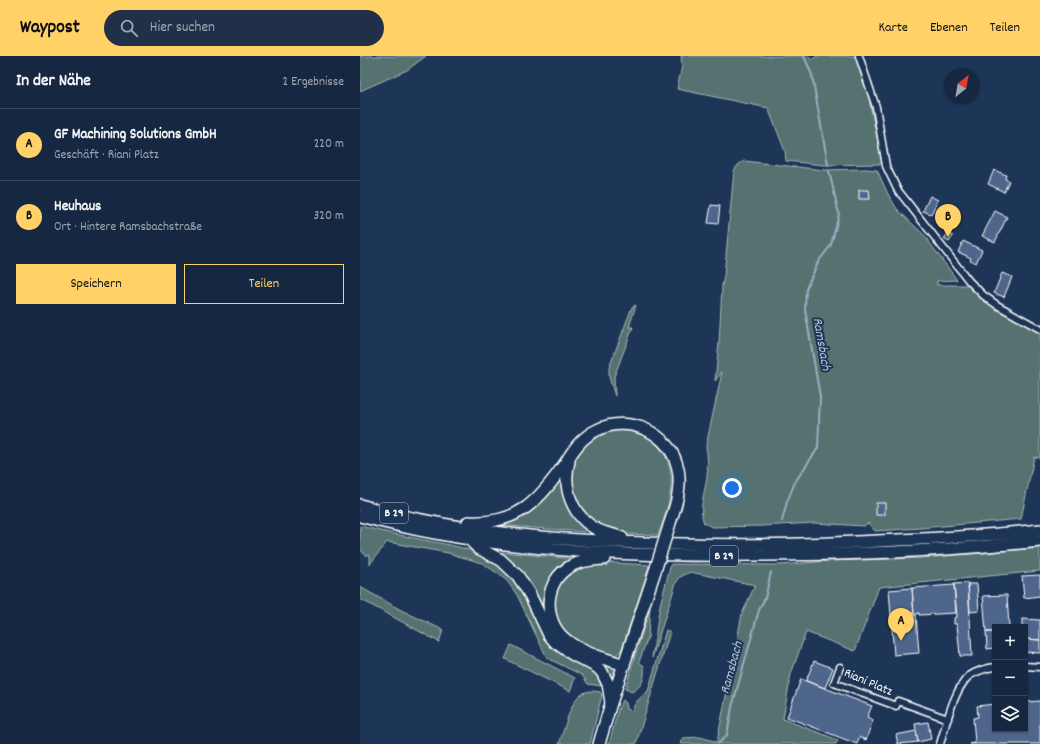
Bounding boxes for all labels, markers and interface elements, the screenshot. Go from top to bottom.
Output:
search box [104,10,384,46]
text: Waypost [20,15,80,42]
icon: search [118,17,140,39]
text: Hier suchen [150,17,215,39]
text: Karte [878,18,908,38]
text: Ebenen [930,18,968,38]
text: Teilen [990,18,1020,38]
north arrow [944,68,980,104]
text: In der Nähe [16,70,91,94]
text: 2 Ergebnisse [283,73,344,92]
text: GF Machining Solutions GmbH [54,124,217,146]
text: A [25,135,33,154]
text: 220 m [314,135,344,154]
text: Geschäft · Riani Platz [54,146,159,165]
text: Heuhaus [54,196,101,218]
pin: B [935,204,961,237]
text: B [26,207,32,226]
text: 320 m [314,207,344,226]
text: Ort · Hintere Ramsbachstraße [54,218,202,237]
button: Speichern [16,264,176,304]
button: Teilen [184,264,344,304]
water label: Ramsbach [807,316,836,373]
your location [722,478,742,498]
road number: B 29 [380,503,408,523]
road number: B 29 [710,546,738,566]
pin: A [888,608,914,641]
map controls [992,624,1028,732]
button: + [992,624,1028,660]
water label: Ramsbach [715,639,749,696]
button: − [992,660,1028,696]
street label: Riani Platz [841,664,895,702]
button: layers [992,696,1028,732]

